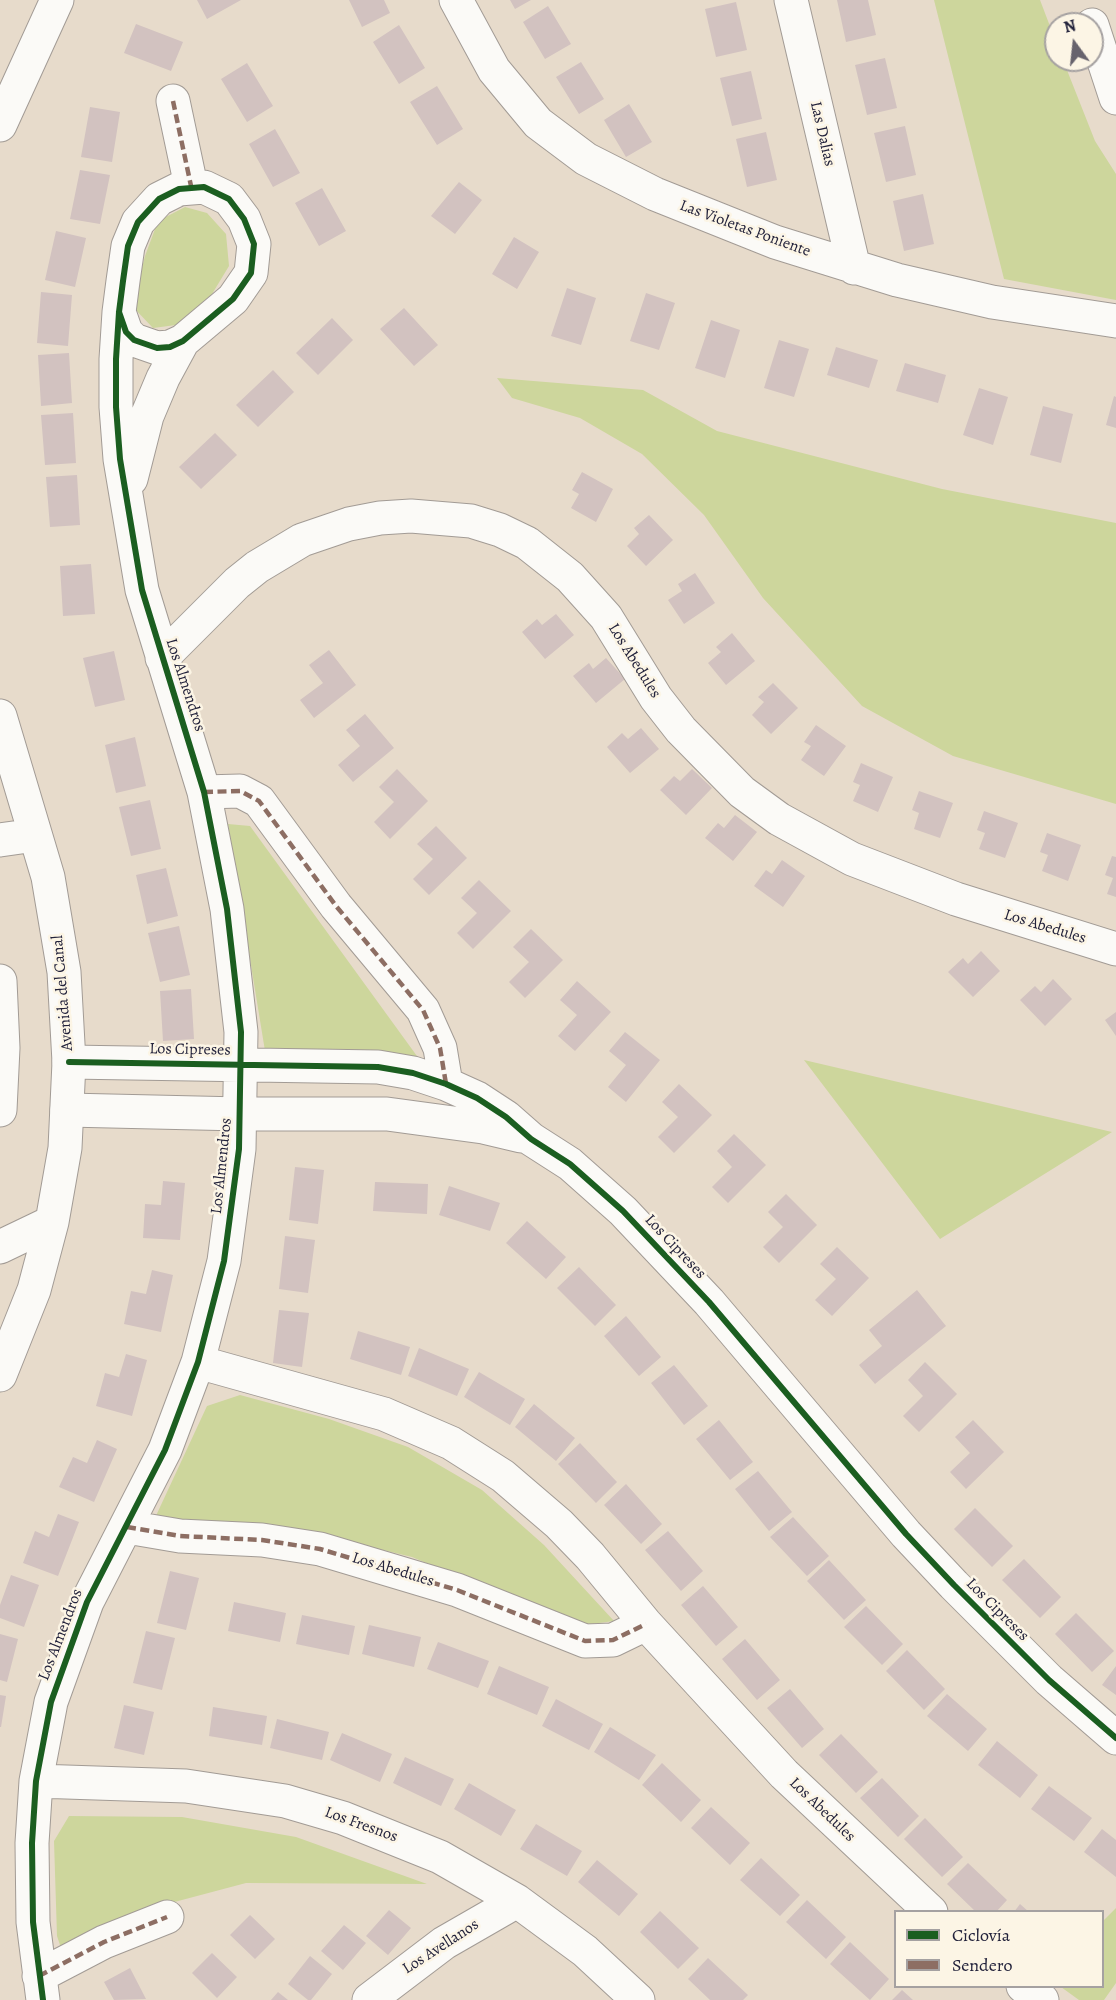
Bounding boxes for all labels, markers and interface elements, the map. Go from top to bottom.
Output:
north arrow [1044,12,1104,72]
text: N [1061,14,1078,39]
street label: Las Dalias [805,100,839,168]
street label: Las Violetas Poniente [677,196,813,262]
street label: Los Abedules [603,620,665,702]
street label: Los Almendros [161,636,209,734]
street label: Los Abedules [1002,905,1088,949]
street label: Avenida del Canal [48,934,78,1052]
street label: Los Cipreses [149,1040,231,1060]
street label: Los Almendros [207,1117,237,1215]
street label: Los Cipreses [640,1211,710,1283]
street label: Los Abedules [350,1548,436,1592]
street label: Los Cipreses [961,1574,1033,1646]
street label: Los Almendros [35,1586,87,1684]
street label: Los Abedules [785,1774,859,1846]
street label: Los Fresnos [322,1803,400,1847]
legend [894,1910,1104,1988]
street label: Los Avellanos [399,1915,483,1979]
text: Ciclovía [952,1923,1010,1947]
text: Sendero [952,1953,1013,1977]

